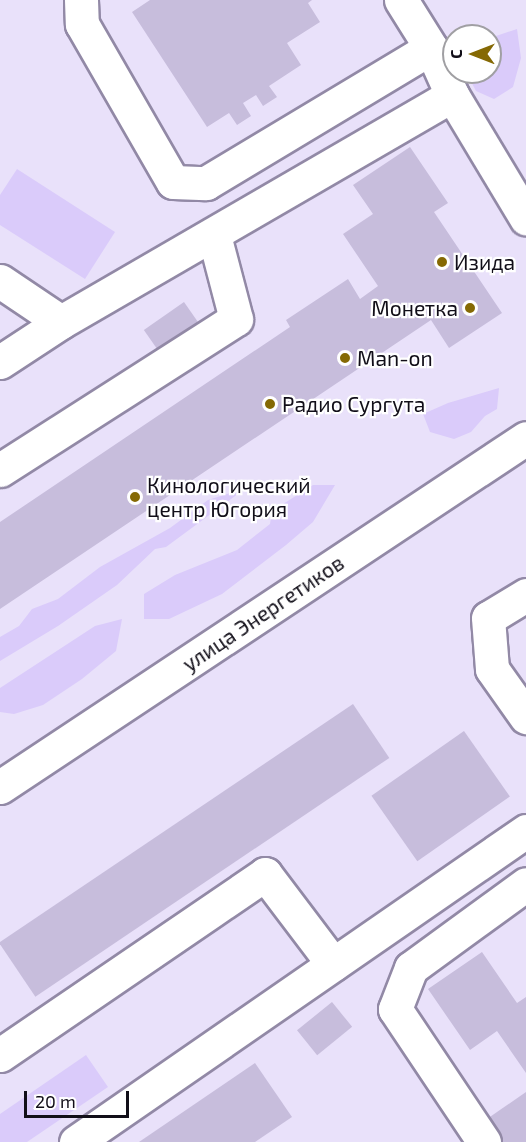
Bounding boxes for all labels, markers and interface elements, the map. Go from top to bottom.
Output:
north arrow [442,24,502,84]
text: С [446,49,465,59]
place label: Изида [454,249,515,275]
marker: Изида [435,255,449,269]
place label: Монетка [371,295,458,321]
marker: Монетка [463,301,477,315]
place label: Man-on [357,345,433,371]
marker: Man-on [338,351,352,365]
place label: Радио Сургута [282,391,425,417]
marker: Радио Сургута [263,397,277,411]
place label: Кинологический центр Югория [147,472,311,522]
marker: Кинологический центр Югория [128,490,142,504]
street label: улица Энергетиков [178,550,348,676]
scale bar [27,1079,132,1117]
text: 20 m [35,1090,76,1112]

